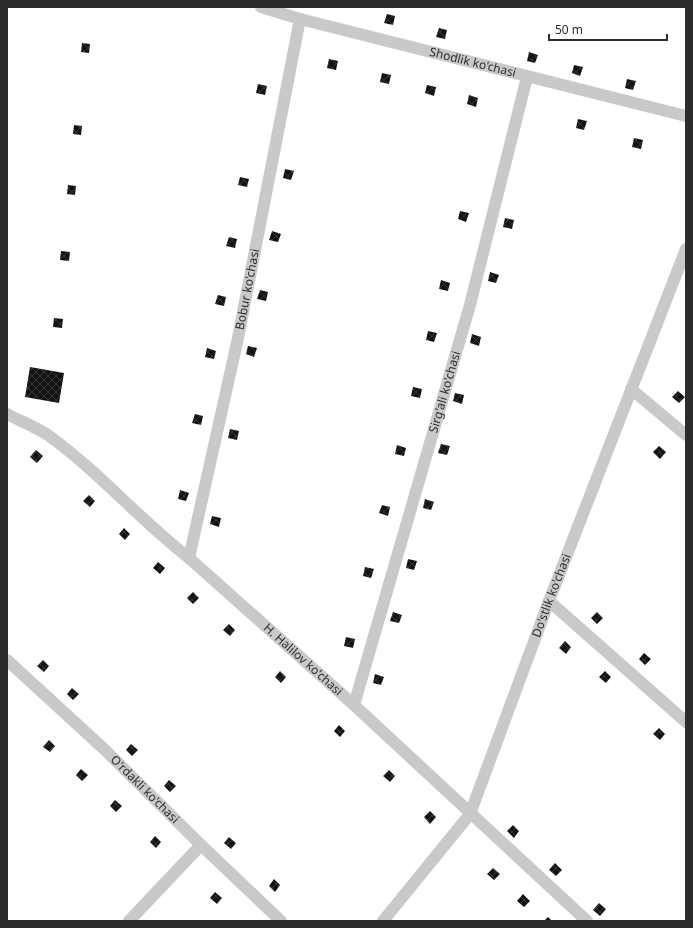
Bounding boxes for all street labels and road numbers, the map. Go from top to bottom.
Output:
street label: Shodlik ko'chasi [428,43,518,81]
street label: Bobur ko'chasi [231,247,263,331]
street label: Sirg'ali ko'chasi [424,349,464,435]
street label: Do'stlik ko'chasi [527,551,575,640]
street label: H. Halilov ko'chasi [260,619,347,699]
street label: O'rdakli ko'chasi [107,751,183,827]

